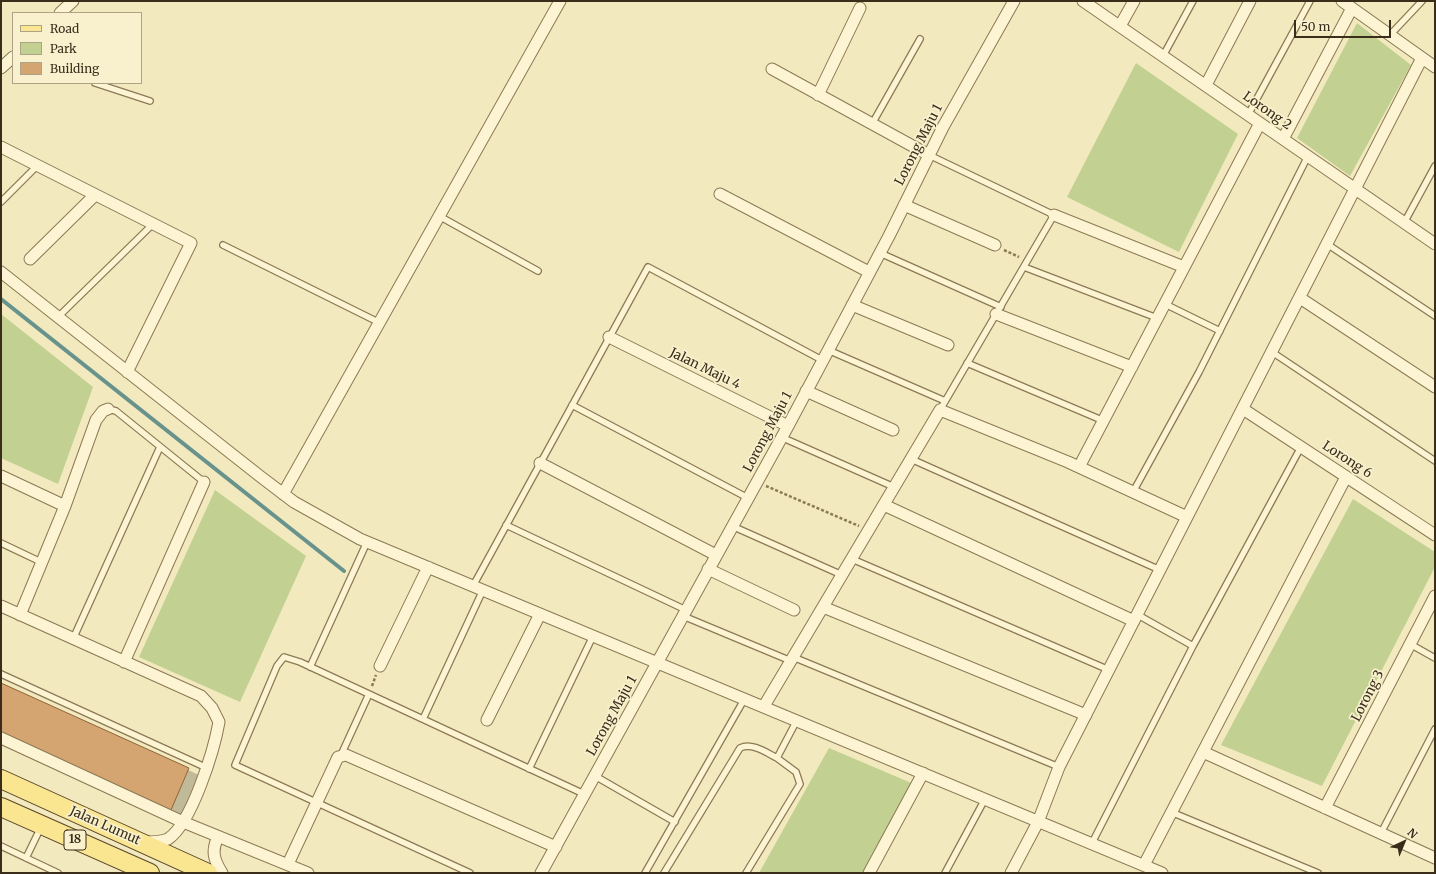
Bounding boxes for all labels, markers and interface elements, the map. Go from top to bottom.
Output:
legend [12,12,142,84]
scale bar [1296,12,1393,38]
text: 50 m [1301,19,1330,34]
text: Road [50,21,79,36]
text: Park [50,41,77,56]
text: Building [50,61,99,76]
street label: Lorong 2 [1240,89,1294,133]
street label: Lorong Maju 1 [892,102,946,188]
street label: Jalan Maju 4 [667,345,743,393]
street label: Lorong Maju 1 [740,389,796,475]
street label: Lorong 6 [1319,438,1375,482]
street label: Lorong 3 [1348,668,1388,724]
street label: Lorong Maju 1 [584,673,640,759]
street label: Jalan Lumut [67,803,143,849]
north arrow [1384,822,1424,862]
text: N [1404,825,1420,841]
road number: 18 [64,830,86,850]

